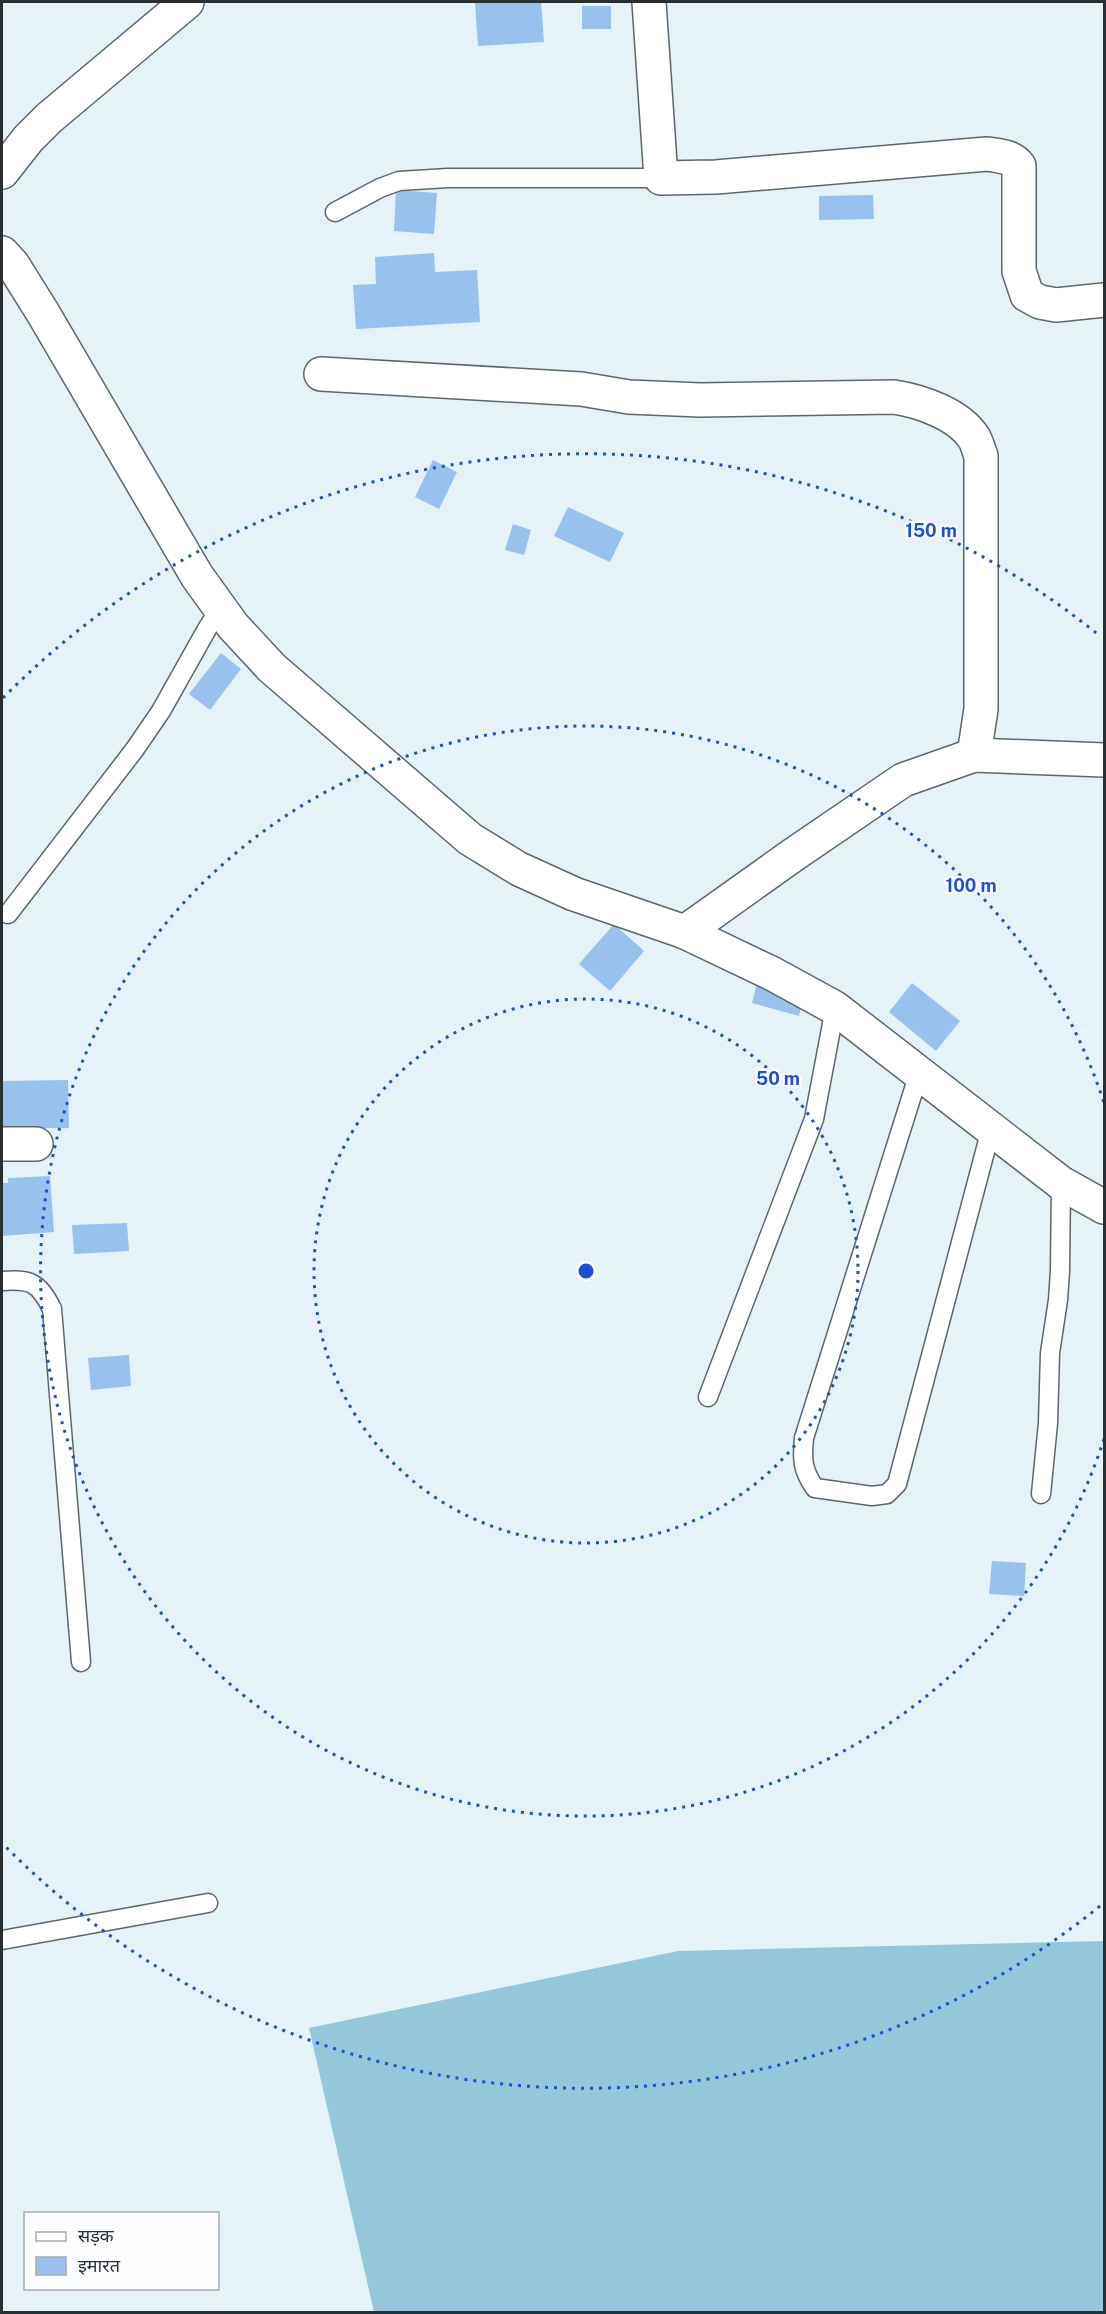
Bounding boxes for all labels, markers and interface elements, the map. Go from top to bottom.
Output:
text: 150 m [905,520,957,541]
text: 100 m [945,875,997,896]
text: 50 m [756,1068,800,1089]
centre of rings [576,1261,596,1281]
legend [24,2212,219,2290]
text: सड़क [78,2225,115,2246]
text: इमारत [78,2255,121,2276]

